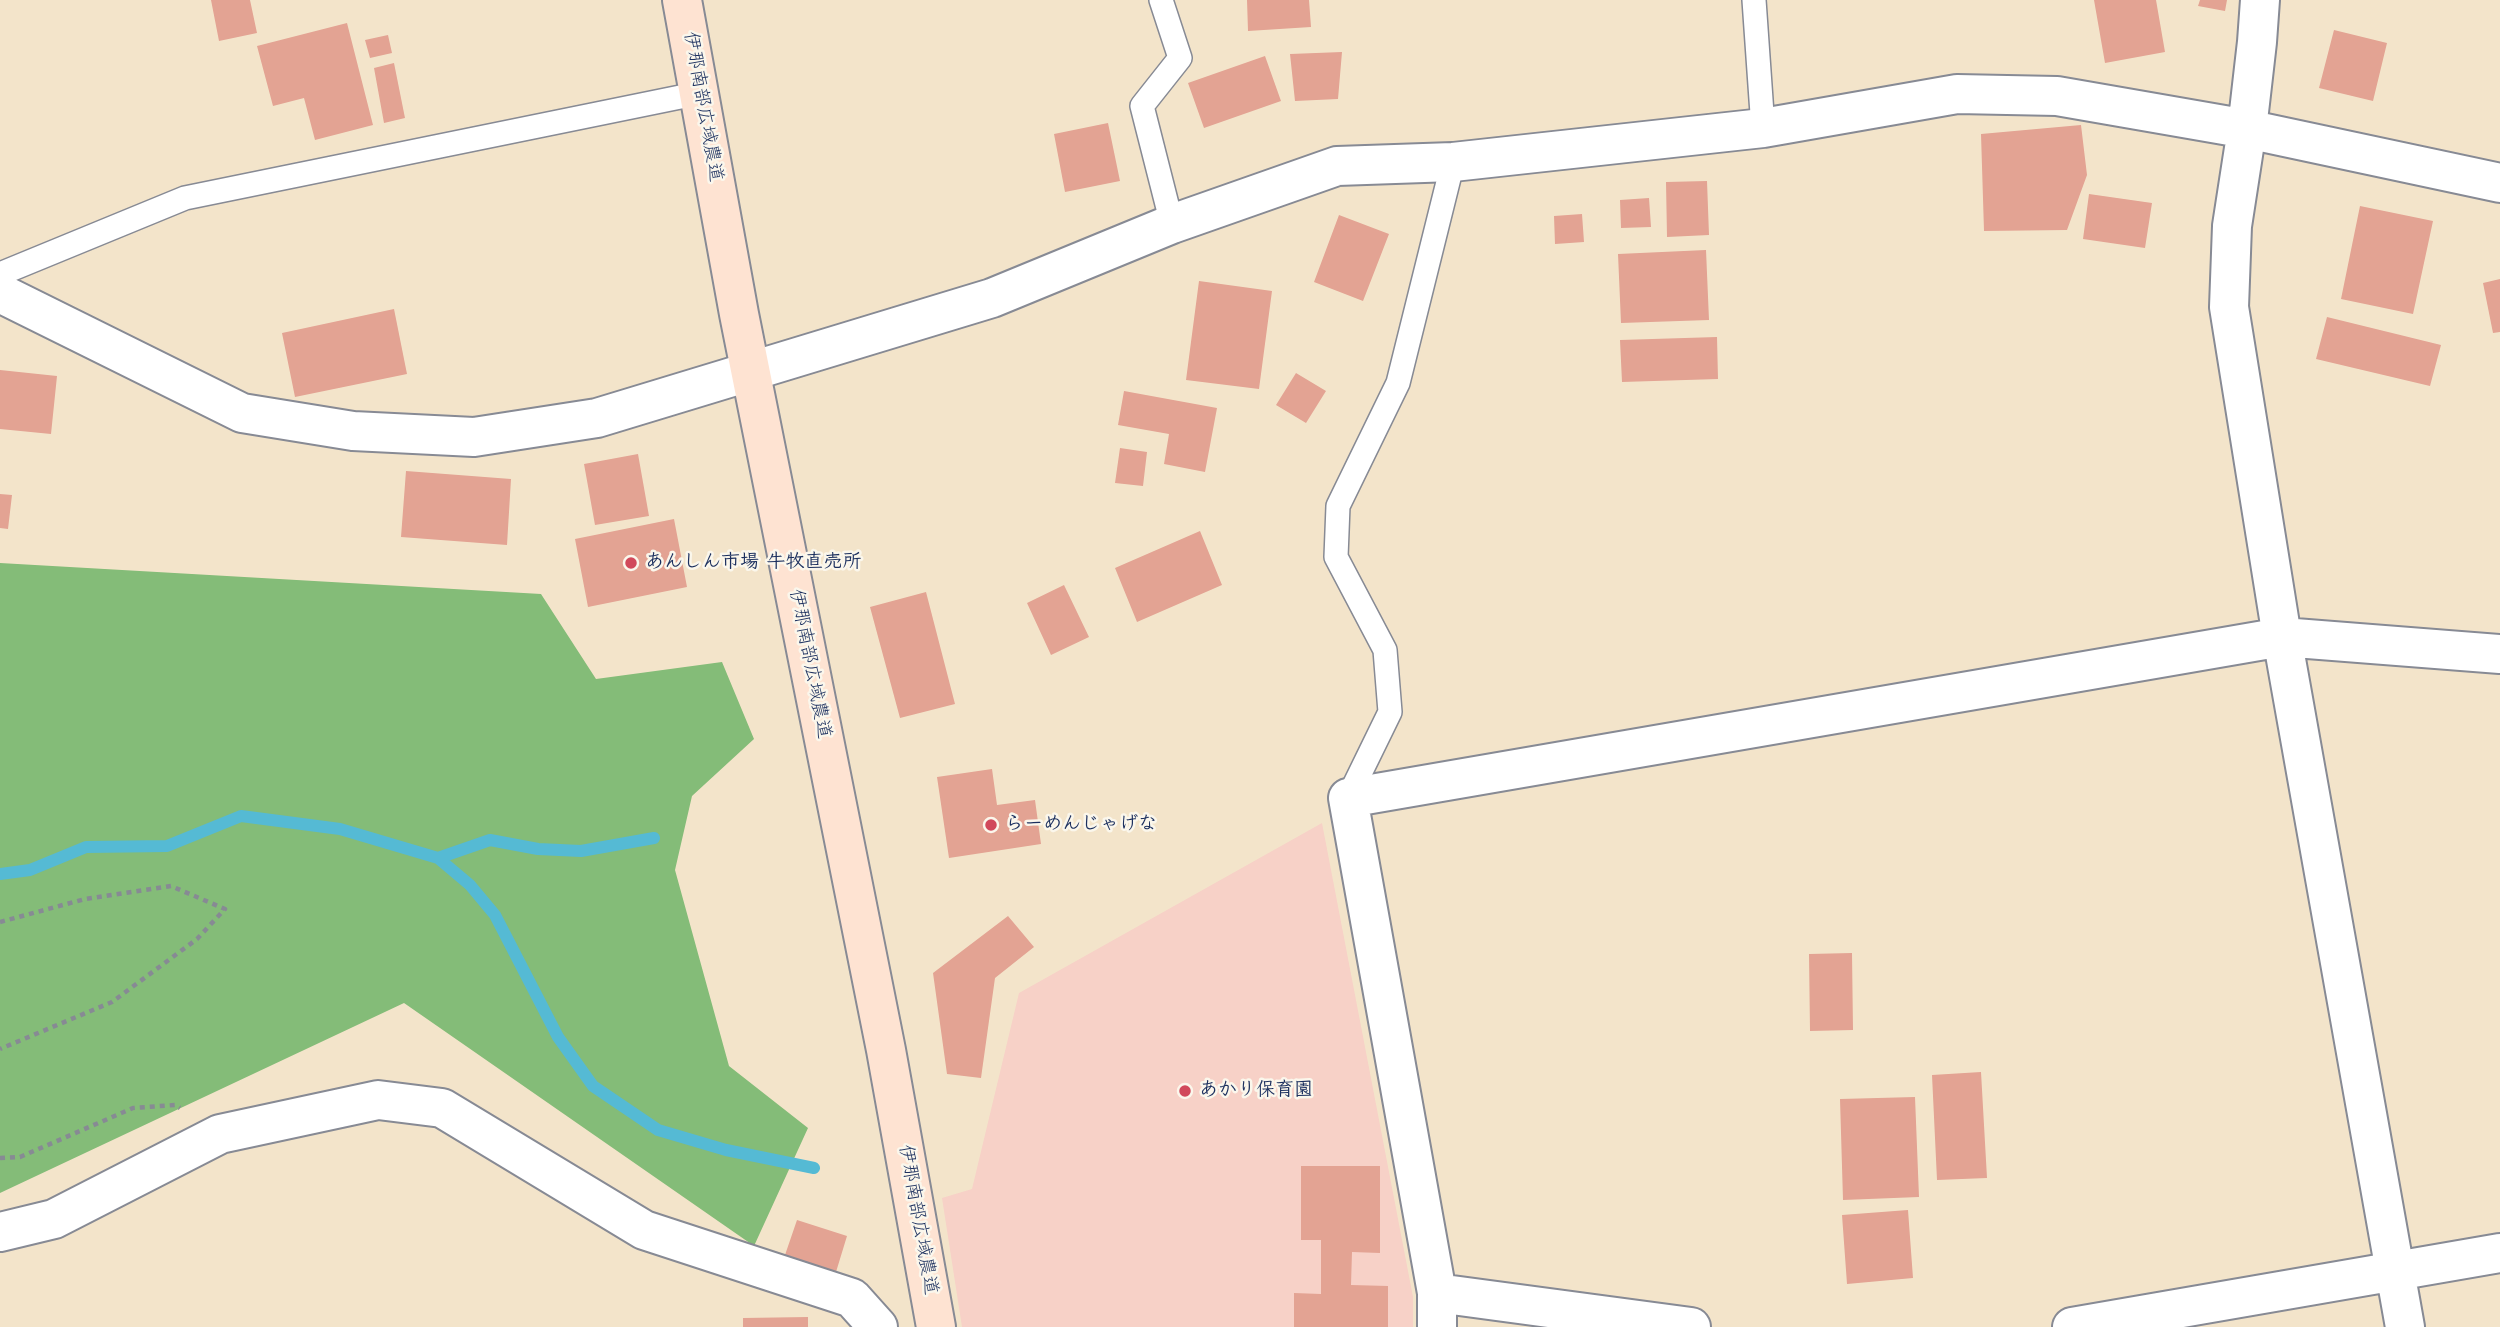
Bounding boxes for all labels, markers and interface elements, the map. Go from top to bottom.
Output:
street label: 伊那南部広域農道 [678,30,726,184]
place label: あんしん市場 牛牧直売所 [645,552,862,574]
marker: あんしん市場 牛牧直売所 [623,555,639,571]
street label: 伊那南部広域農道 [783,587,835,741]
place label: らーめんじゃげな [1005,814,1157,836]
marker: らーめんじゃげな [983,817,999,833]
place label: あかり保育園 [1199,1080,1313,1102]
marker: あかり保育園 [1177,1083,1193,1099]
street label: 伊那南部広域農道 [893,1143,941,1297]

